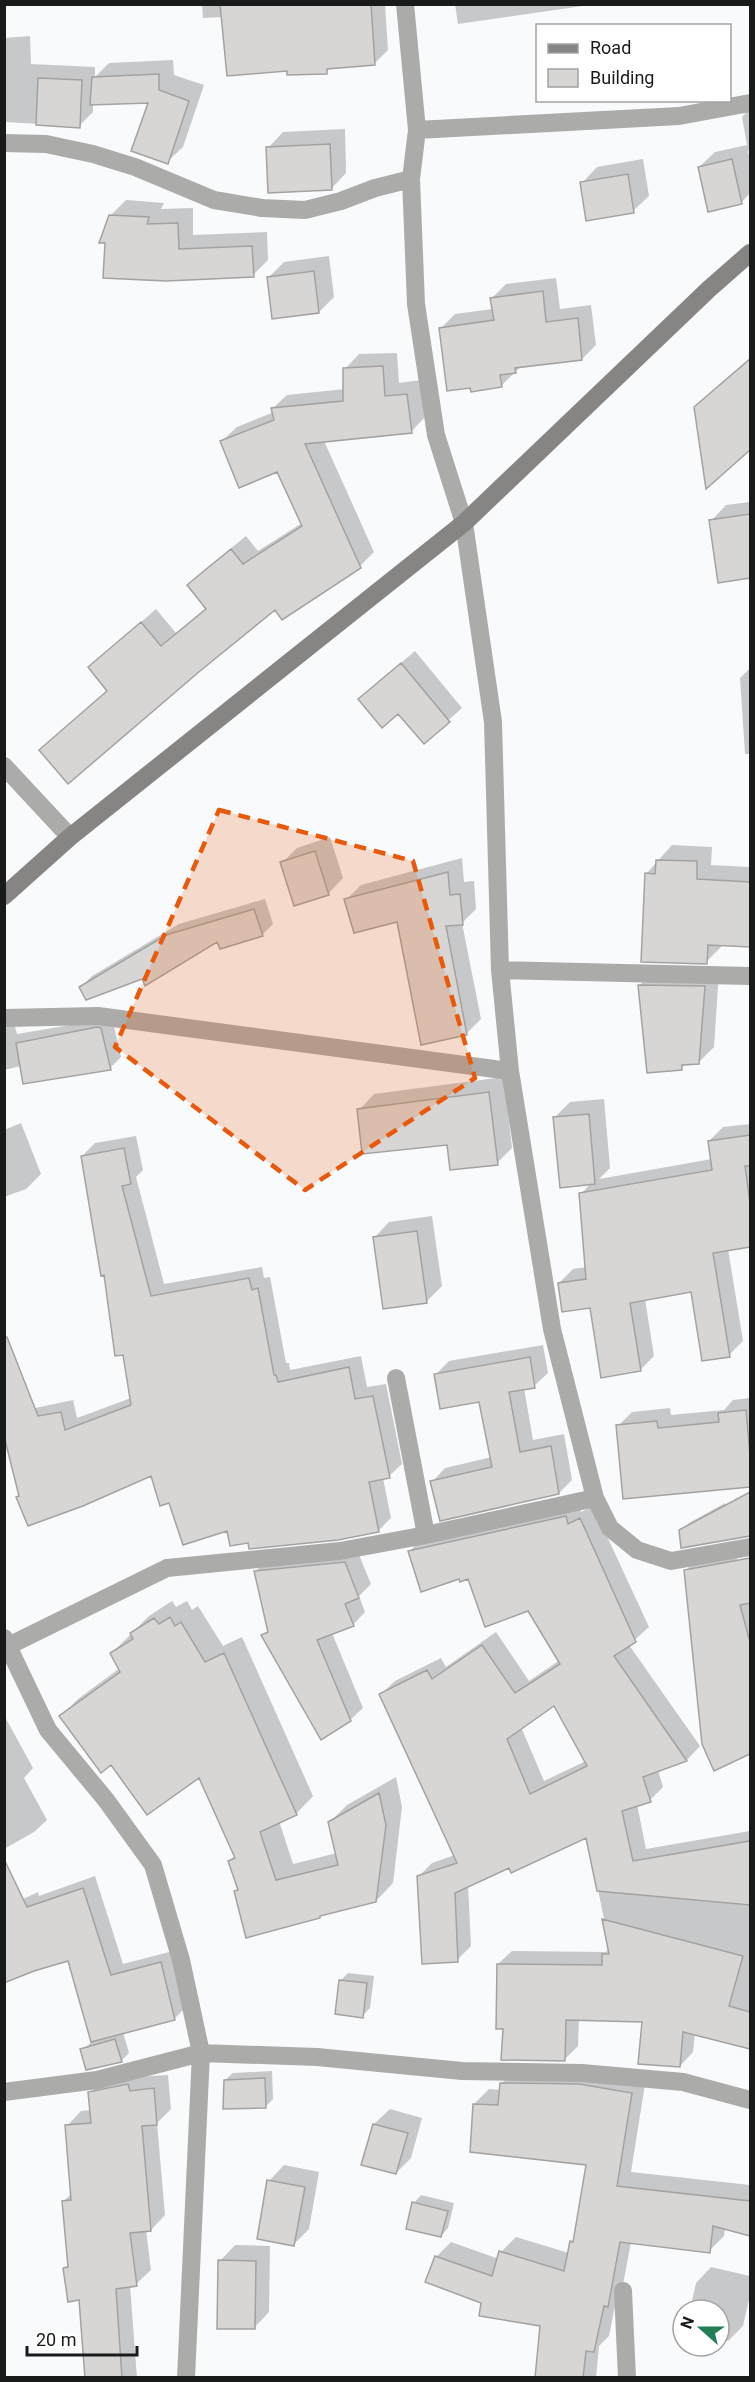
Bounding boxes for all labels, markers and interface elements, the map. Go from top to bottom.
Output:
legend [536,24,731,102]
text: Road [590,37,631,58]
text: Building [590,67,654,88]
north arrow [671,2298,731,2358]
text: N [677,2314,698,2331]
scale bar [27,2319,136,2357]
text: 20 m [36,2329,76,2350]

